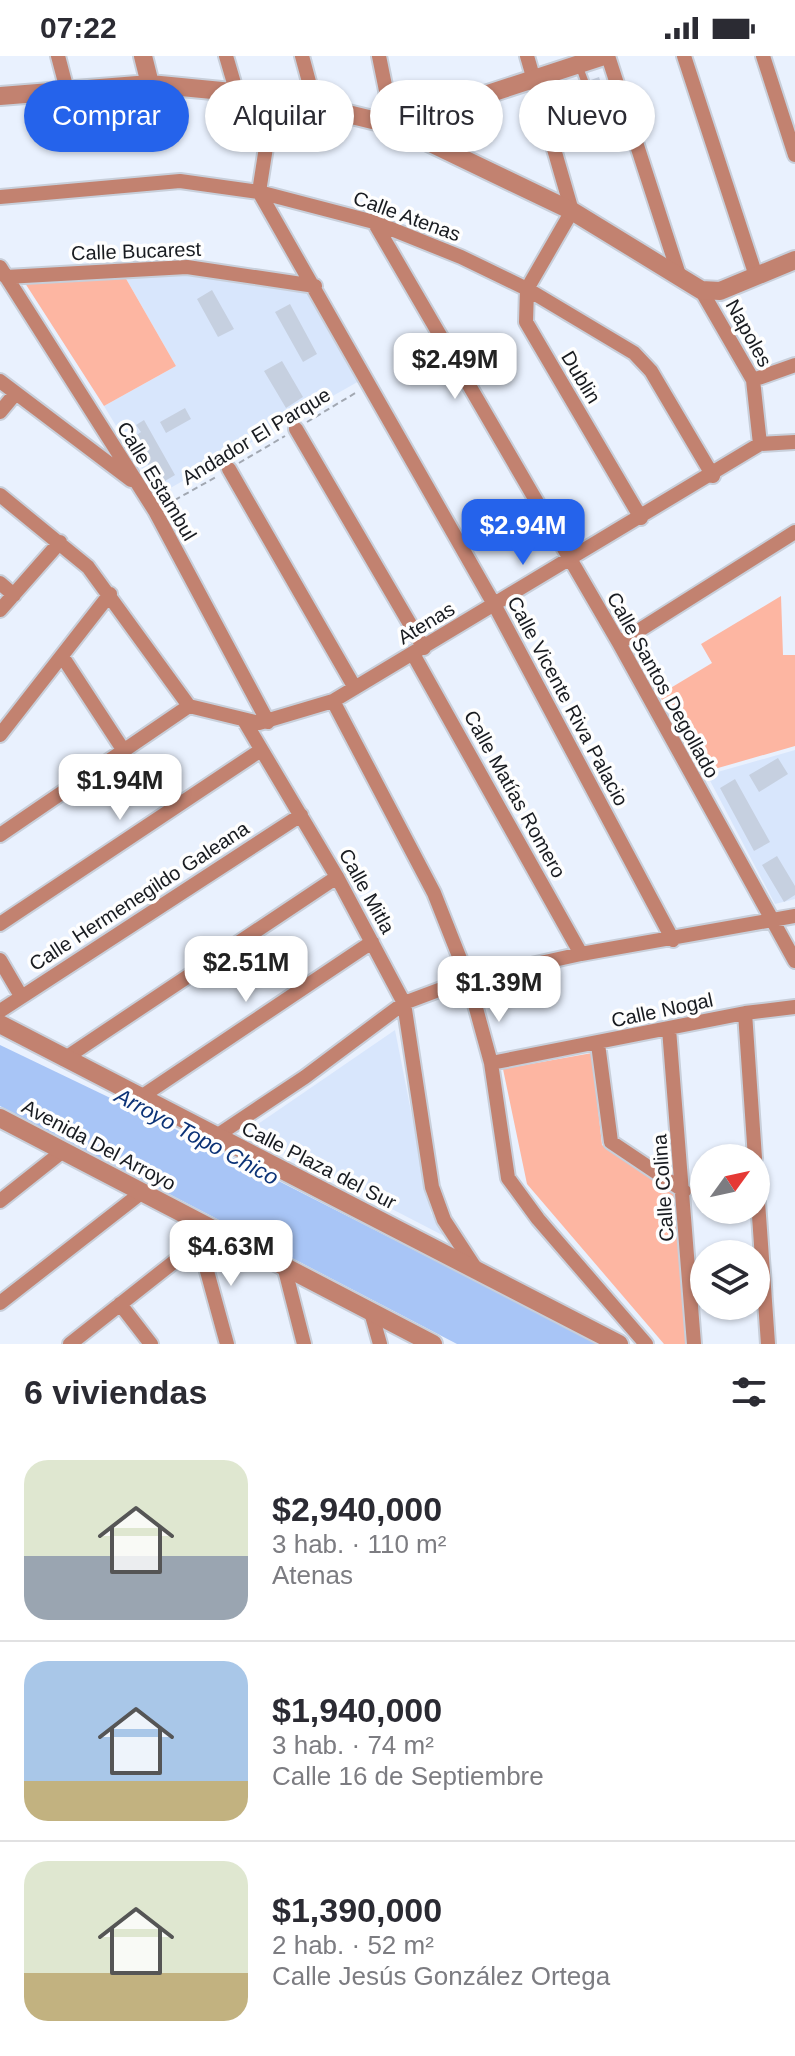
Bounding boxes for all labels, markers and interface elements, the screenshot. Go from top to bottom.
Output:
text: 07:22 [40,11,117,44]
chip: Comprar [24,80,189,152]
chip: Alquilar [205,80,354,152]
chip: Filtros [370,80,503,152]
chip: Nuevo [519,80,655,152]
street label: Calle Atenas [350,186,464,246]
street label: Calle Bucarest [71,238,202,264]
street label: Napoles [722,296,776,370]
pin: $2.49M [390,333,520,401]
text: $2.49M [412,344,498,374]
street label: Dublin [557,347,605,407]
street label: Andador El Parque [178,383,334,489]
street label: Calle Estambul [113,418,201,544]
pin: $2.94M [458,499,588,567]
text: $2.94M [480,510,566,540]
street label: Calle Santos Degollado [603,588,723,782]
street label: Calle Vicente Riva Palacio [503,592,633,810]
street label: Atenas [394,598,458,648]
street label: Calle Matías Romero [460,707,570,881]
pin: $1.94M [55,754,185,822]
text: $1.94M [77,765,163,795]
street label: Calle Hermenegildo Galeana [25,816,253,975]
street label: Calle Mitla [335,845,400,938]
pin: $2.51M [181,936,311,1004]
text: $2.51M [203,947,289,977]
pin: $1.39M [434,956,564,1024]
text: $1.39M [456,967,542,997]
street label: Calle Nogal [609,988,715,1032]
water label: Arroyo Topo Chico [109,1082,283,1190]
street label: Avenida Del Arroyo [18,1095,180,1195]
street label: Calle Plaza del Sur [238,1117,400,1214]
street label: Calle Colina [648,1133,678,1243]
north arrow [690,1144,770,1224]
map controls [690,1144,770,1320]
pin: $4.63M [166,1220,296,1288]
text: $4.63M [188,1231,274,1261]
button: layers [690,1240,770,1320]
icon: filters [727,1370,771,1414]
text: 6 viviendas [24,1373,207,1411]
text: $2,940,000 [272,1490,442,1528]
icon: home [88,1492,184,1588]
text: 3 hab. · 110 m² [272,1529,446,1559]
text: Atenas [272,1560,353,1590]
text: $1,940,000 [272,1691,442,1729]
icon: home [88,1693,184,1789]
text: 3 hab. · 74 m² [272,1730,434,1760]
text: Calle 16 de Septiembre [272,1761,544,1791]
text: $1,390,000 [272,1891,442,1929]
icon: home [88,1893,184,1989]
text: 2 hab. · 52 m² [272,1930,434,1960]
text: Calle Jesús González Ortega [272,1961,610,1991]

